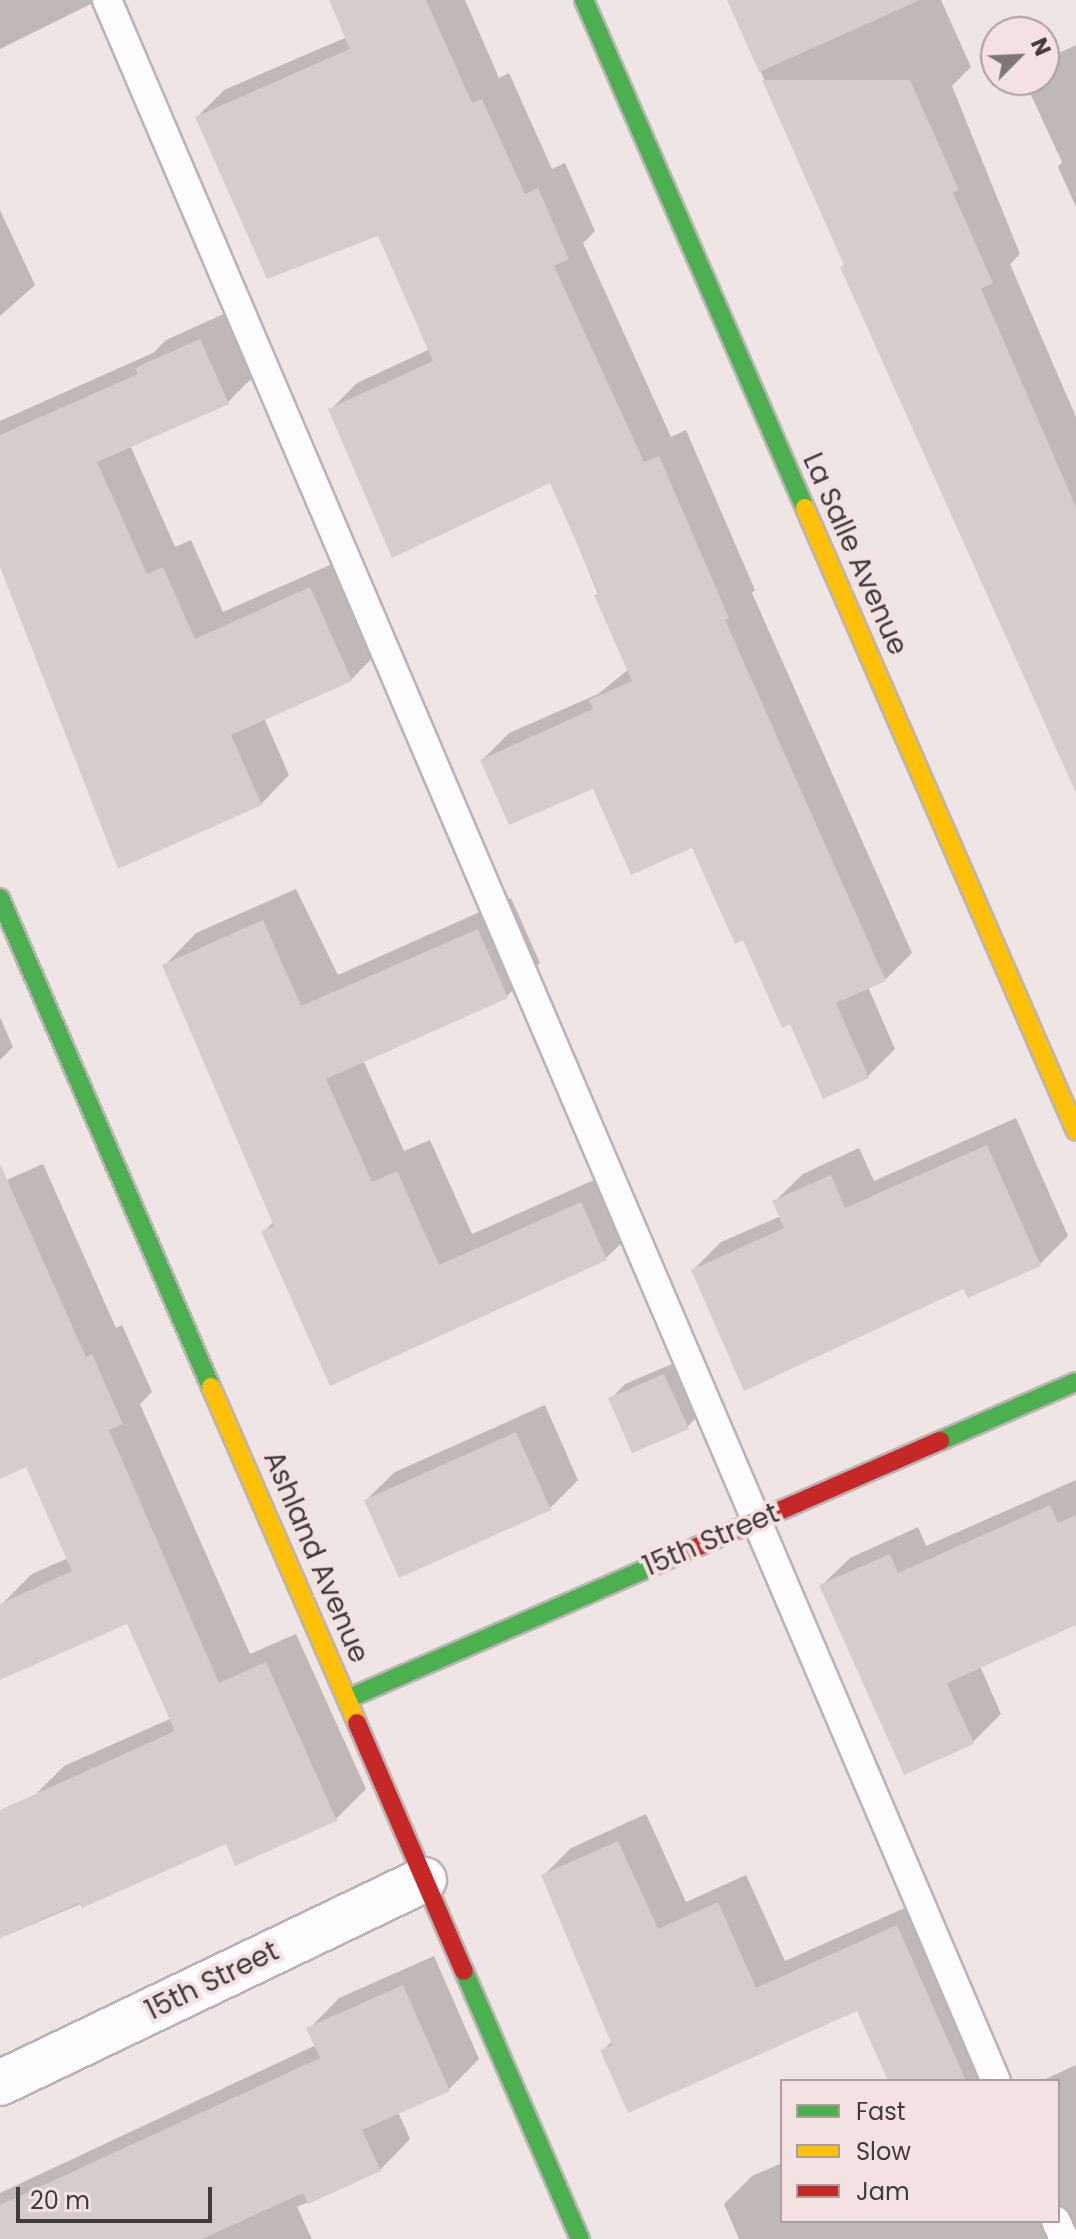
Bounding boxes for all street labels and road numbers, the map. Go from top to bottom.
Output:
street label: La Salle Avenue [795,448,915,660]
street label: Ashland Avenue [256,1446,376,1668]
street label: 15th Street [638,1496,784,1584]
street label: 15th Street [140,1934,284,2028]

